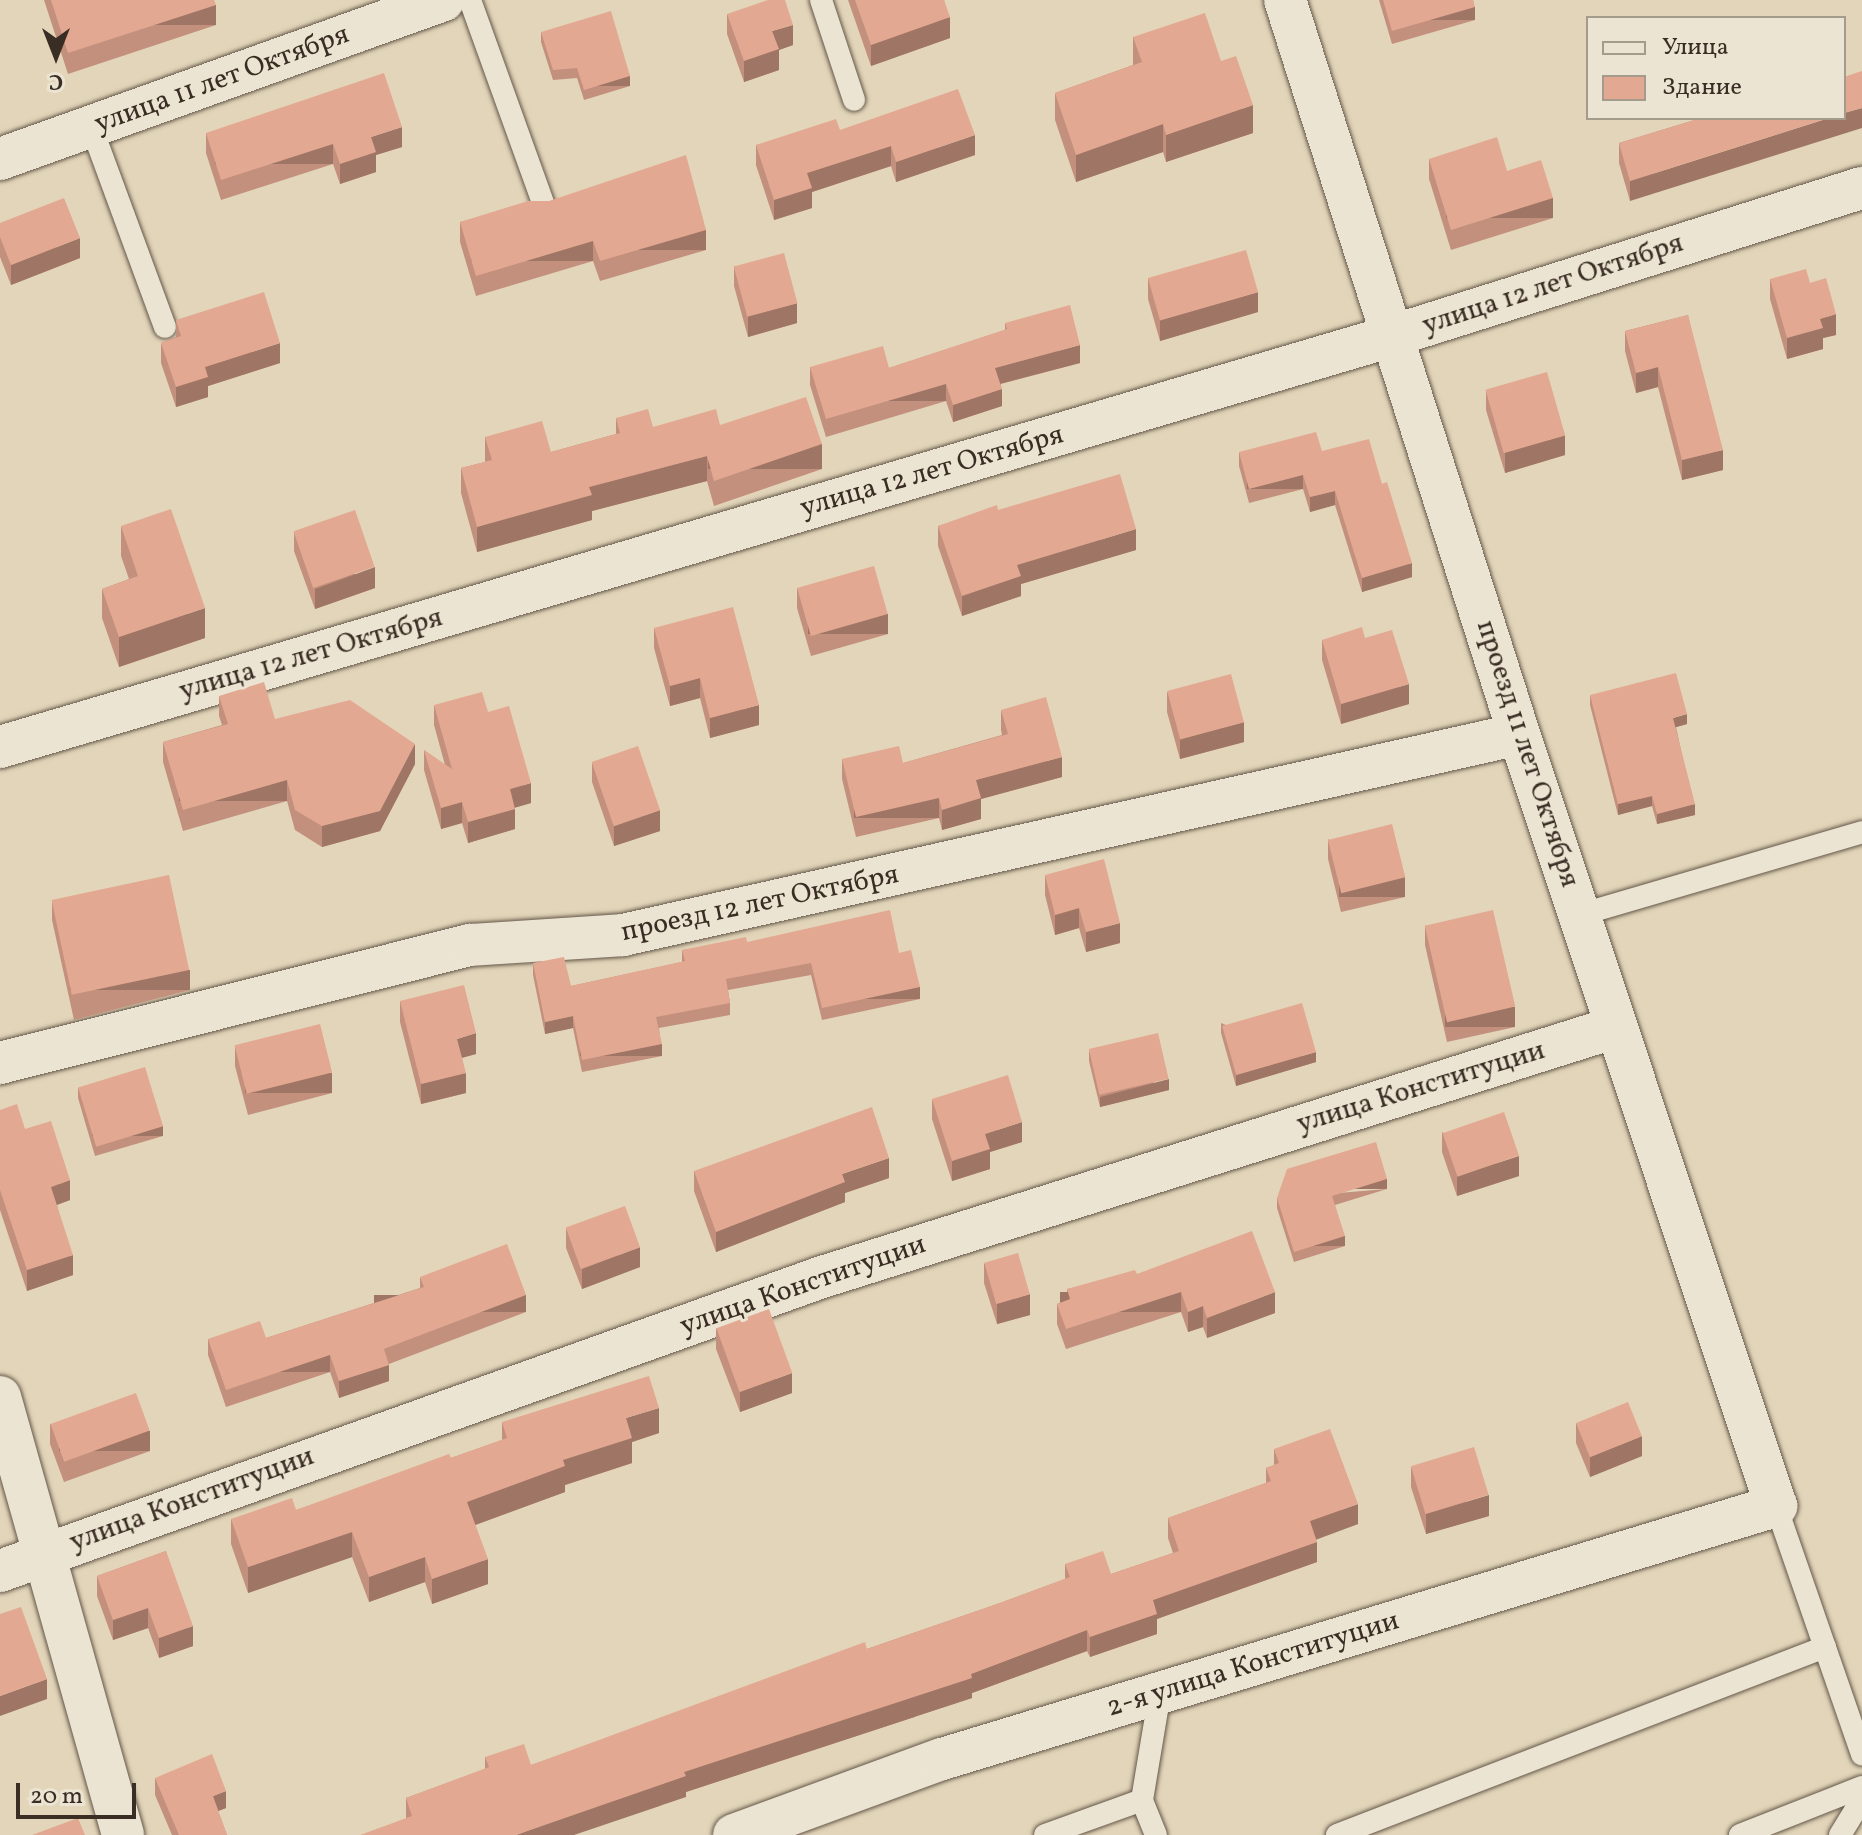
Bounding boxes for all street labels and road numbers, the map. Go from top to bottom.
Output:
street label: улица 11 лет Октября [90,18,354,142]
street label: улица 12 лет Октября [1418,227,1688,343]
street label: улица 12 лет Октября [796,418,1068,526]
street label: улица 12 лет Октября [175,601,447,709]
street label: проезд 11 лет Октября [1468,616,1586,892]
street label: проезд 12 лет Октября [618,858,902,950]
street label: улица Конституции [1293,1034,1549,1142]
street label: улица Конституции [676,1228,930,1344]
street label: улица Конституции [65,1440,319,1560]
street label: 2-я улица Конституции [1102,1604,1404,1726]

